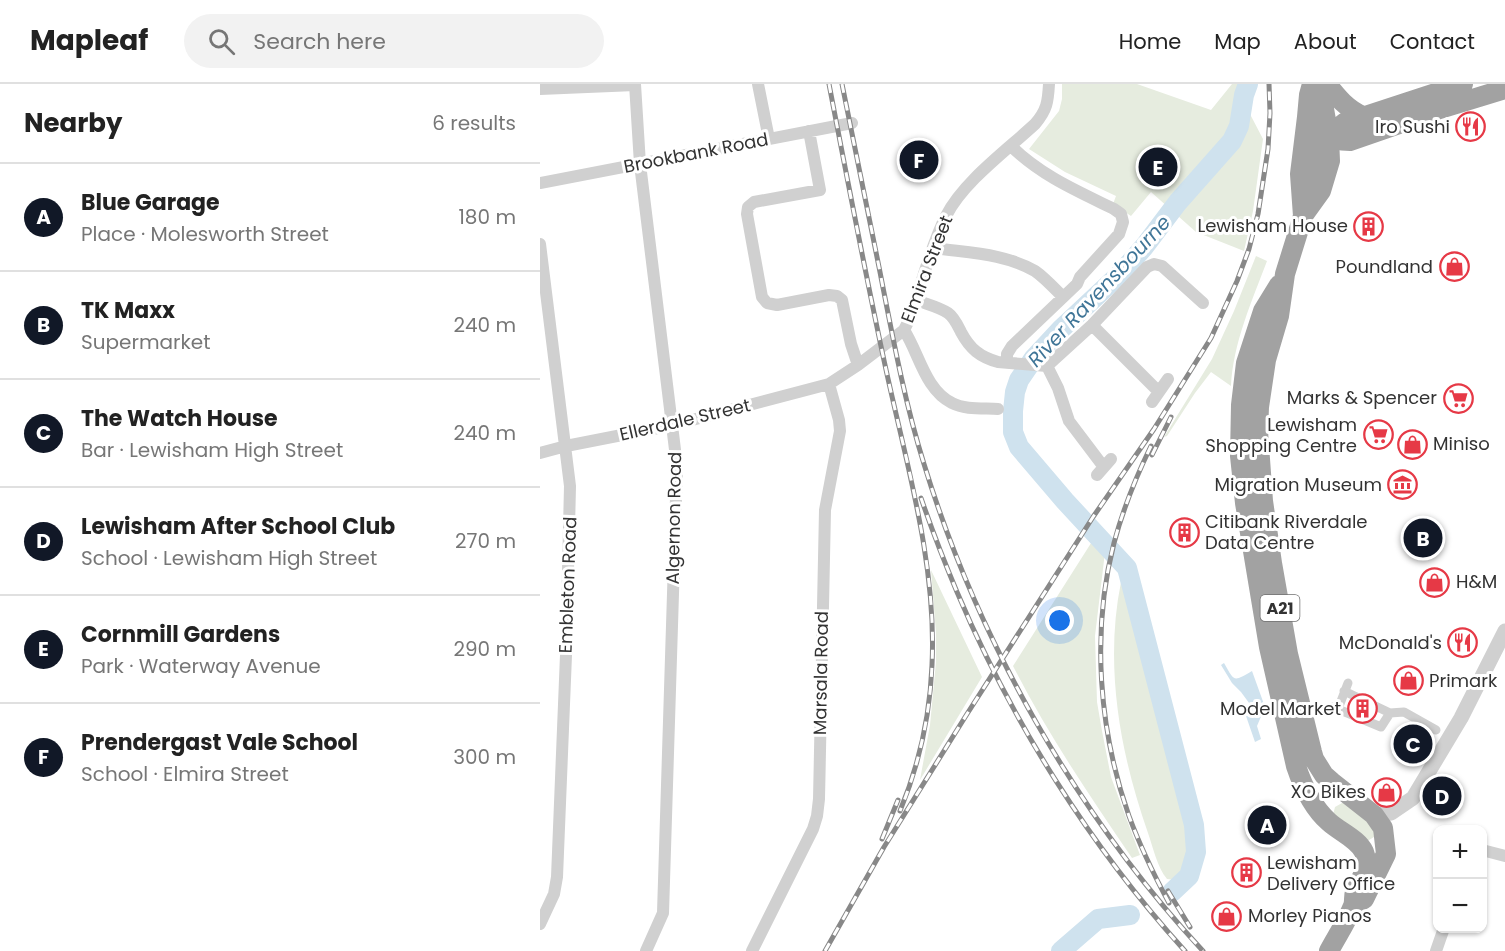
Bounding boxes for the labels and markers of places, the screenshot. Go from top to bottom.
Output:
restaurant icon: Iro Sushi [1455,111,1487,143]
place label: Iro Sushi [1375,114,1450,139]
pin: F [900,138,938,182]
pin: E [1138,144,1178,190]
building icon: Lewisham House [1353,210,1385,242]
place label: Lewisham House [1197,213,1348,238]
shop icon: Poundland [1438,251,1470,283]
place label: Poundland [1336,254,1433,279]
supermarket icon: Marks & Spencer [1442,382,1474,414]
place label: Marks & Spencer [1287,385,1437,410]
place label: Lewisham Shopping Centre [1205,412,1357,458]
supermarket icon: Lewisham Shopping Centre [1362,419,1394,451]
shop icon: Miniso [1396,428,1428,460]
place label: Miniso [1433,431,1490,456]
museum icon: Migration Museum [1387,469,1419,501]
place label: Migration Museum [1215,472,1382,497]
place label: Citibank Riverdale Data Centre [1205,509,1368,555]
building icon: Citibank Riverdale Data Centre [1168,516,1200,548]
pin: B [1404,516,1442,560]
shop icon: H&M [1419,566,1451,598]
place label: H&M [1456,569,1497,594]
restaurant icon: McDonald's [1447,627,1479,659]
place label: McDonald's [1339,630,1442,655]
shop icon: Primark [1392,665,1424,697]
place label: Primark [1429,668,1498,693]
building icon: Model Market [1346,693,1378,725]
place label: Model Market [1220,696,1341,721]
pin: C [1394,722,1432,766]
pin: D [1422,774,1462,818]
shop icon: XO Bikes [1371,776,1403,808]
place label: XO Bikes [1291,779,1366,804]
pin: A [1248,802,1286,848]
place label: Lewisham Delivery Office [1267,850,1395,896]
building icon: Lewisham Delivery Office [1230,857,1262,889]
shop icon: Morley Pianos [1211,900,1243,932]
place label: Morley Pianos [1248,903,1372,928]

